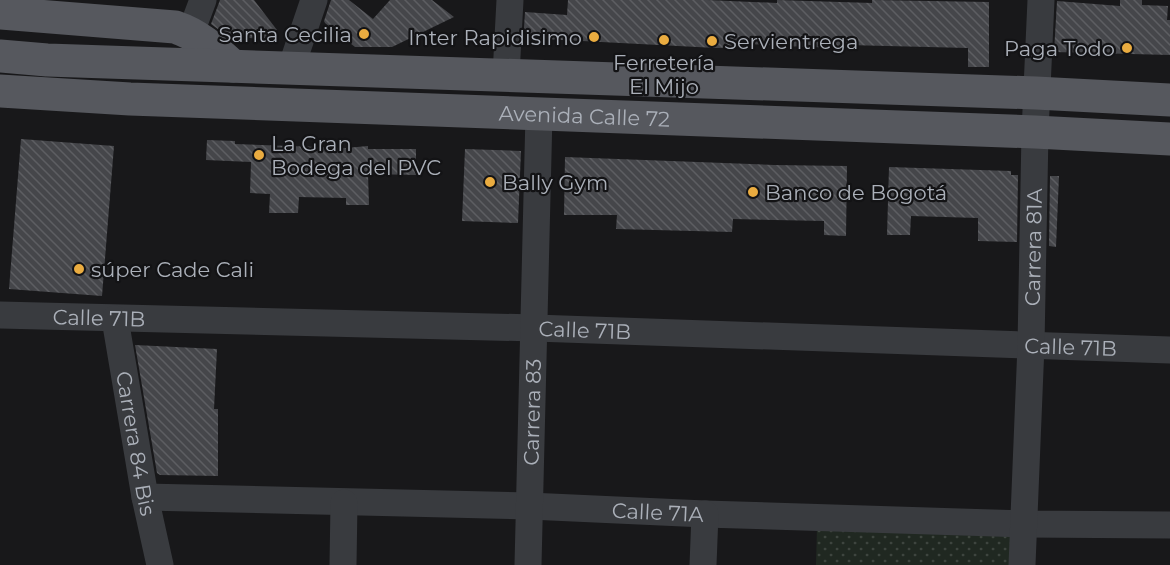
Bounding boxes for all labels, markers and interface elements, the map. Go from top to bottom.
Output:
place label: Santa Cecilia [218,22,352,47]
place label: Inter Rapidisimo [408,25,582,50]
marker: Santa Cecilia [357,27,371,41]
place label: Servientrega [724,29,858,54]
marker: Inter Rapidisimo [587,30,601,44]
marker: Ferretería El Mijo [657,33,671,47]
marker: Servientrega [705,34,719,48]
place label: Paga Todo [1004,36,1115,61]
marker: Paga Todo [1120,41,1134,55]
place label: Ferretería El Mijo [613,50,715,99]
street label: Avenida Calle 72 [498,100,671,131]
place label: La Gran Bodega del PVC [271,131,441,180]
marker: La Gran Bodega del PVC [252,148,266,162]
place label: Bally Gym [502,170,608,195]
marker: Bally Gym [483,175,497,189]
place label: Banco de Bogotá [765,180,947,205]
marker: Banco de Bogotá [746,185,760,199]
street label: Carrera 81A [1019,187,1046,306]
place label: súper Cade Cali [91,257,254,282]
marker: súper Cade Cali [72,262,86,276]
street label: Calle 71B [52,304,146,331]
street label: Calle 71B [538,316,632,344]
street label: Calle 71B [1024,332,1117,361]
street label: Carrera 83 [518,358,546,466]
street label: Carrera 84 Bis [111,369,161,518]
street label: Calle 71A [611,497,705,526]

